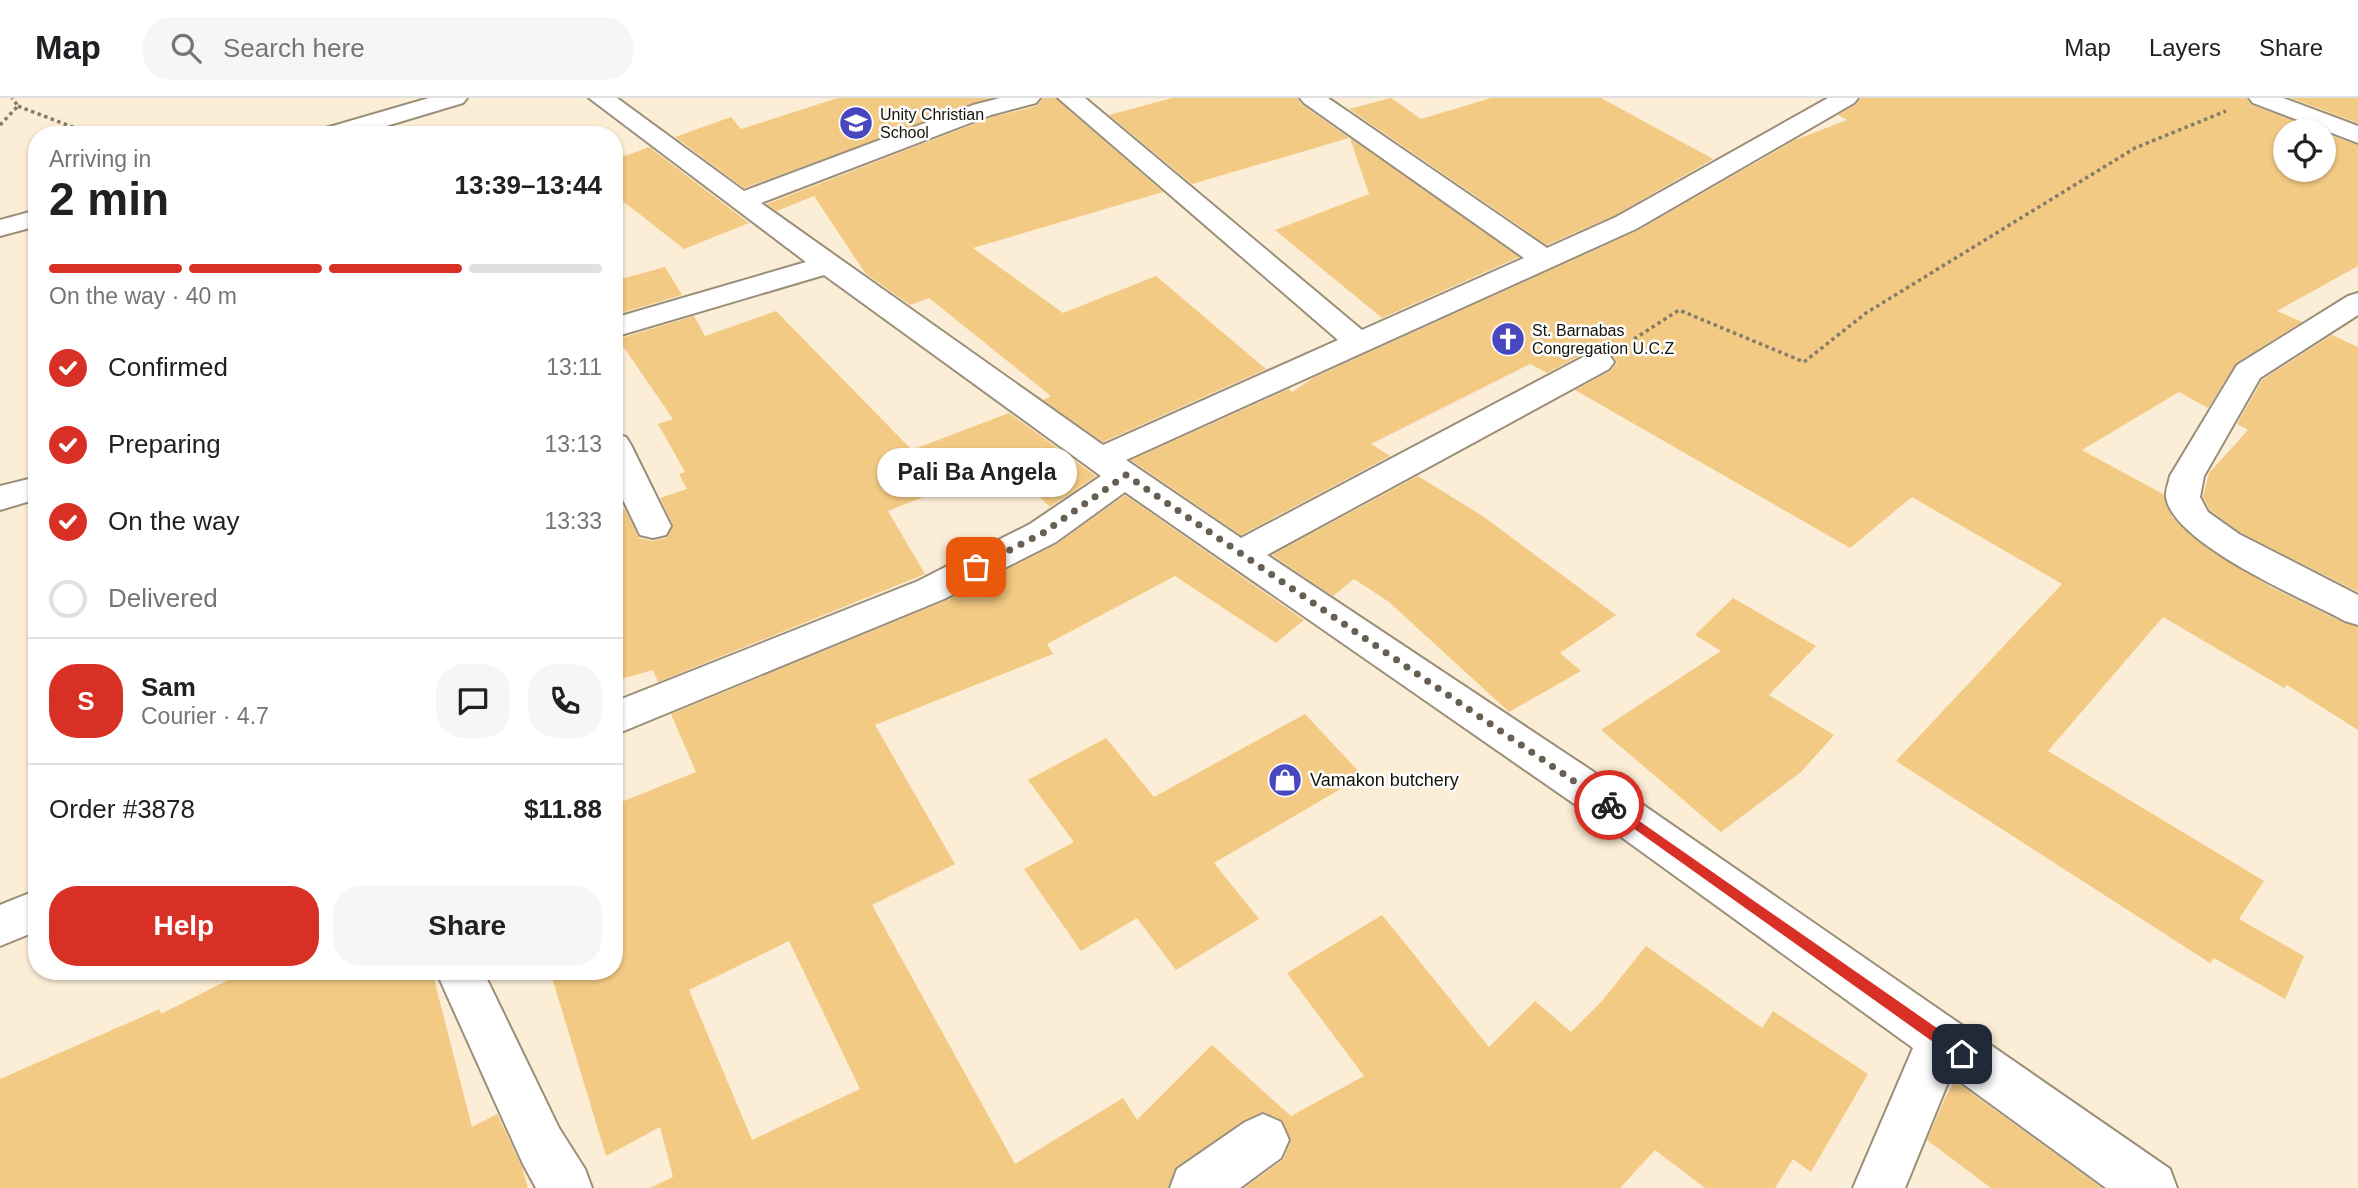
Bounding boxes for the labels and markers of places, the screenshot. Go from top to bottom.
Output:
school or university icon: Unity Christian School [837,104,875,142]
place label: Unity Christian School [880,106,984,141]
church icon: St. Barnabas Congregation U.C.Z [1489,320,1527,358]
place label: St. Barnabas Congregation U.C.Z [1532,322,1675,357]
callout: Pali Ba Angela [876,448,1076,497]
pin [946,537,1006,597]
shop icon: Vamakon butchery [1266,761,1304,799]
place label: Vamakon butchery [1310,770,1459,790]
pin [1932,1024,1992,1084]

